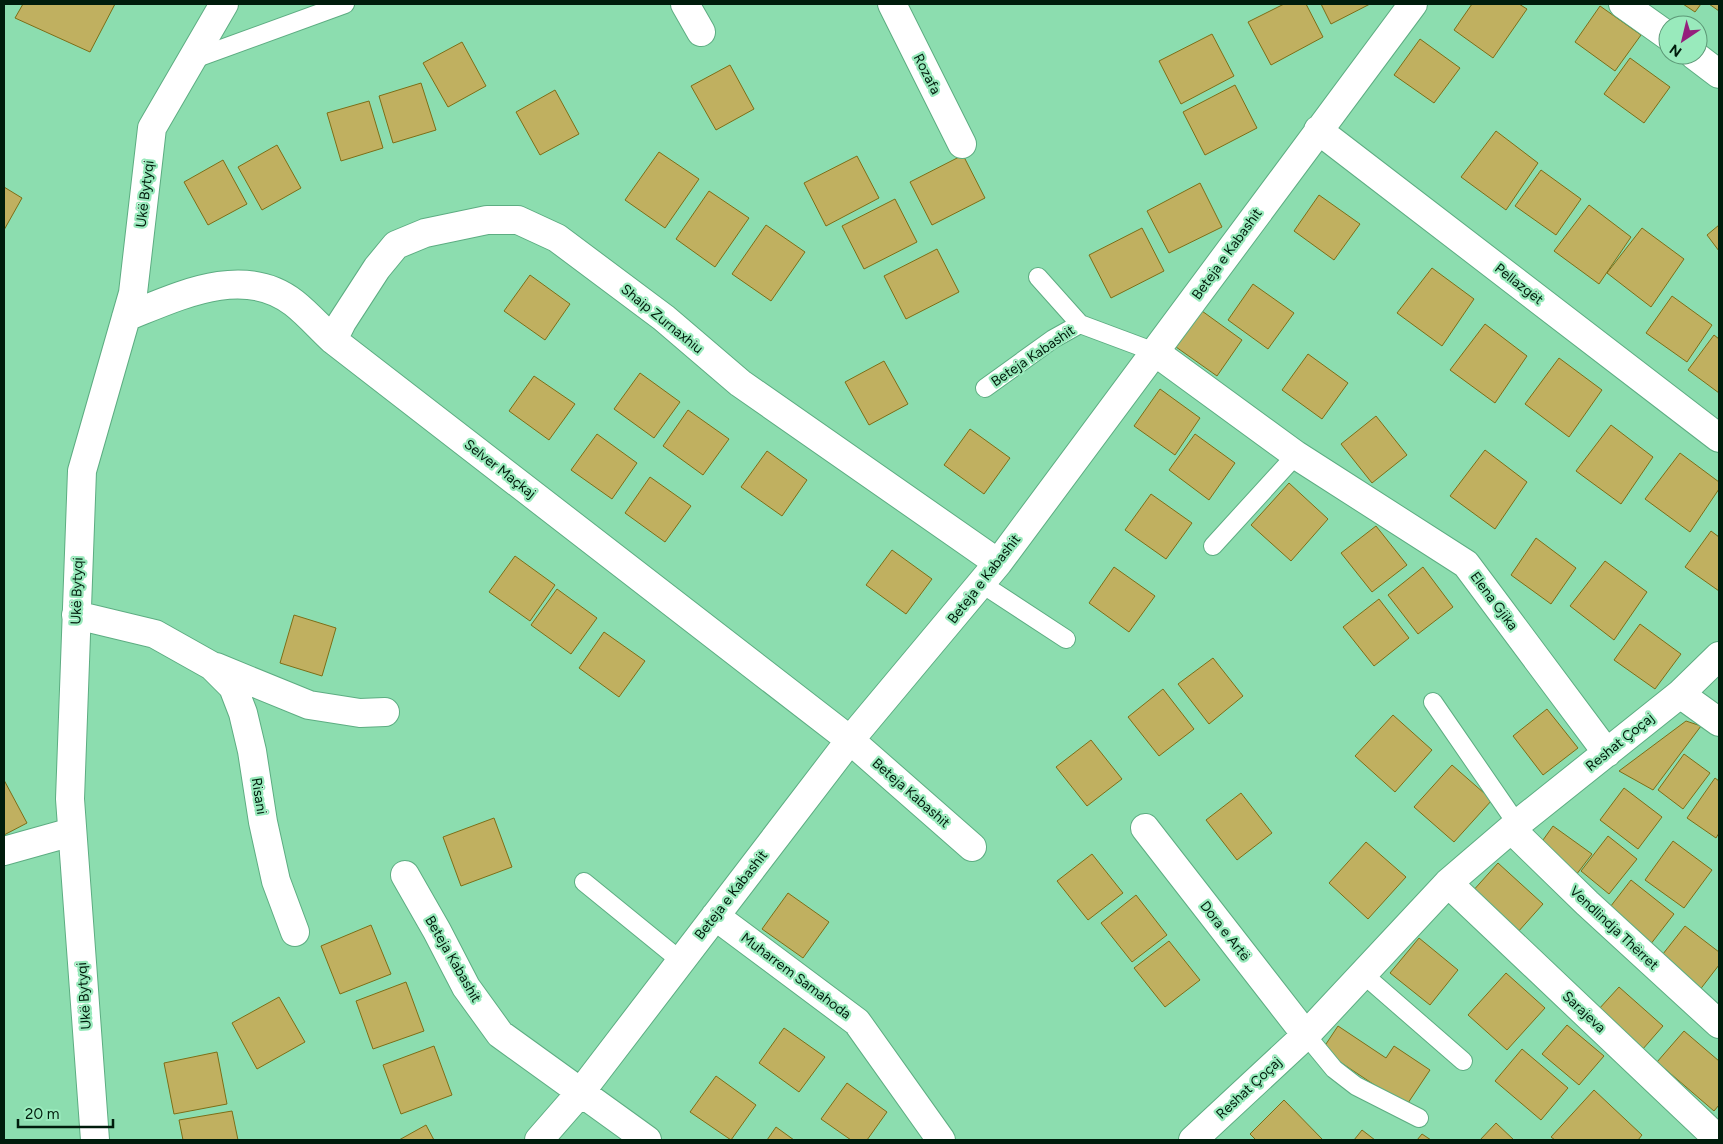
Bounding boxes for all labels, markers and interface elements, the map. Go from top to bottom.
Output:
north arrow [1658,15,1708,65]
text: N [1667,40,1685,60]
street label: Rozafa [910,51,944,97]
street label: Ukë Bytyqi [132,160,158,228]
street label: Beteja e Kabashit [1188,205,1266,303]
street label: Pellazgët [1491,260,1547,308]
street label: Shaip Zurnaxhiu [618,281,706,357]
street label: Beteja Kabashit [988,322,1078,390]
street label: Selver Maçkaj [461,436,539,502]
street label: Beteja e Kabashit [944,531,1024,627]
street label: Ukë Bytyqi [67,557,87,625]
street label: Elena Gjika [1466,568,1522,634]
street label: Reshat Çoçaj [1582,709,1658,775]
street label: Beteja Kabashit [869,755,953,831]
street label: Risani [248,777,270,815]
street label: Beteja e Kabashit [691,847,771,943]
street label: Vendlindja Thërret [1566,883,1662,973]
street label: Dora e Artë [1196,898,1254,965]
street label: Beteja Kabashit [421,913,485,1005]
street label: Muharrem Samahoda [738,929,854,1023]
street label: Ukë Bytyqi [73,962,95,1030]
street label: Sarajeva [1559,988,1609,1036]
street label: Reshat Çoçaj [1213,1053,1285,1123]
scale bar [18,1096,112,1128]
text: 20 m [25,1105,59,1123]

